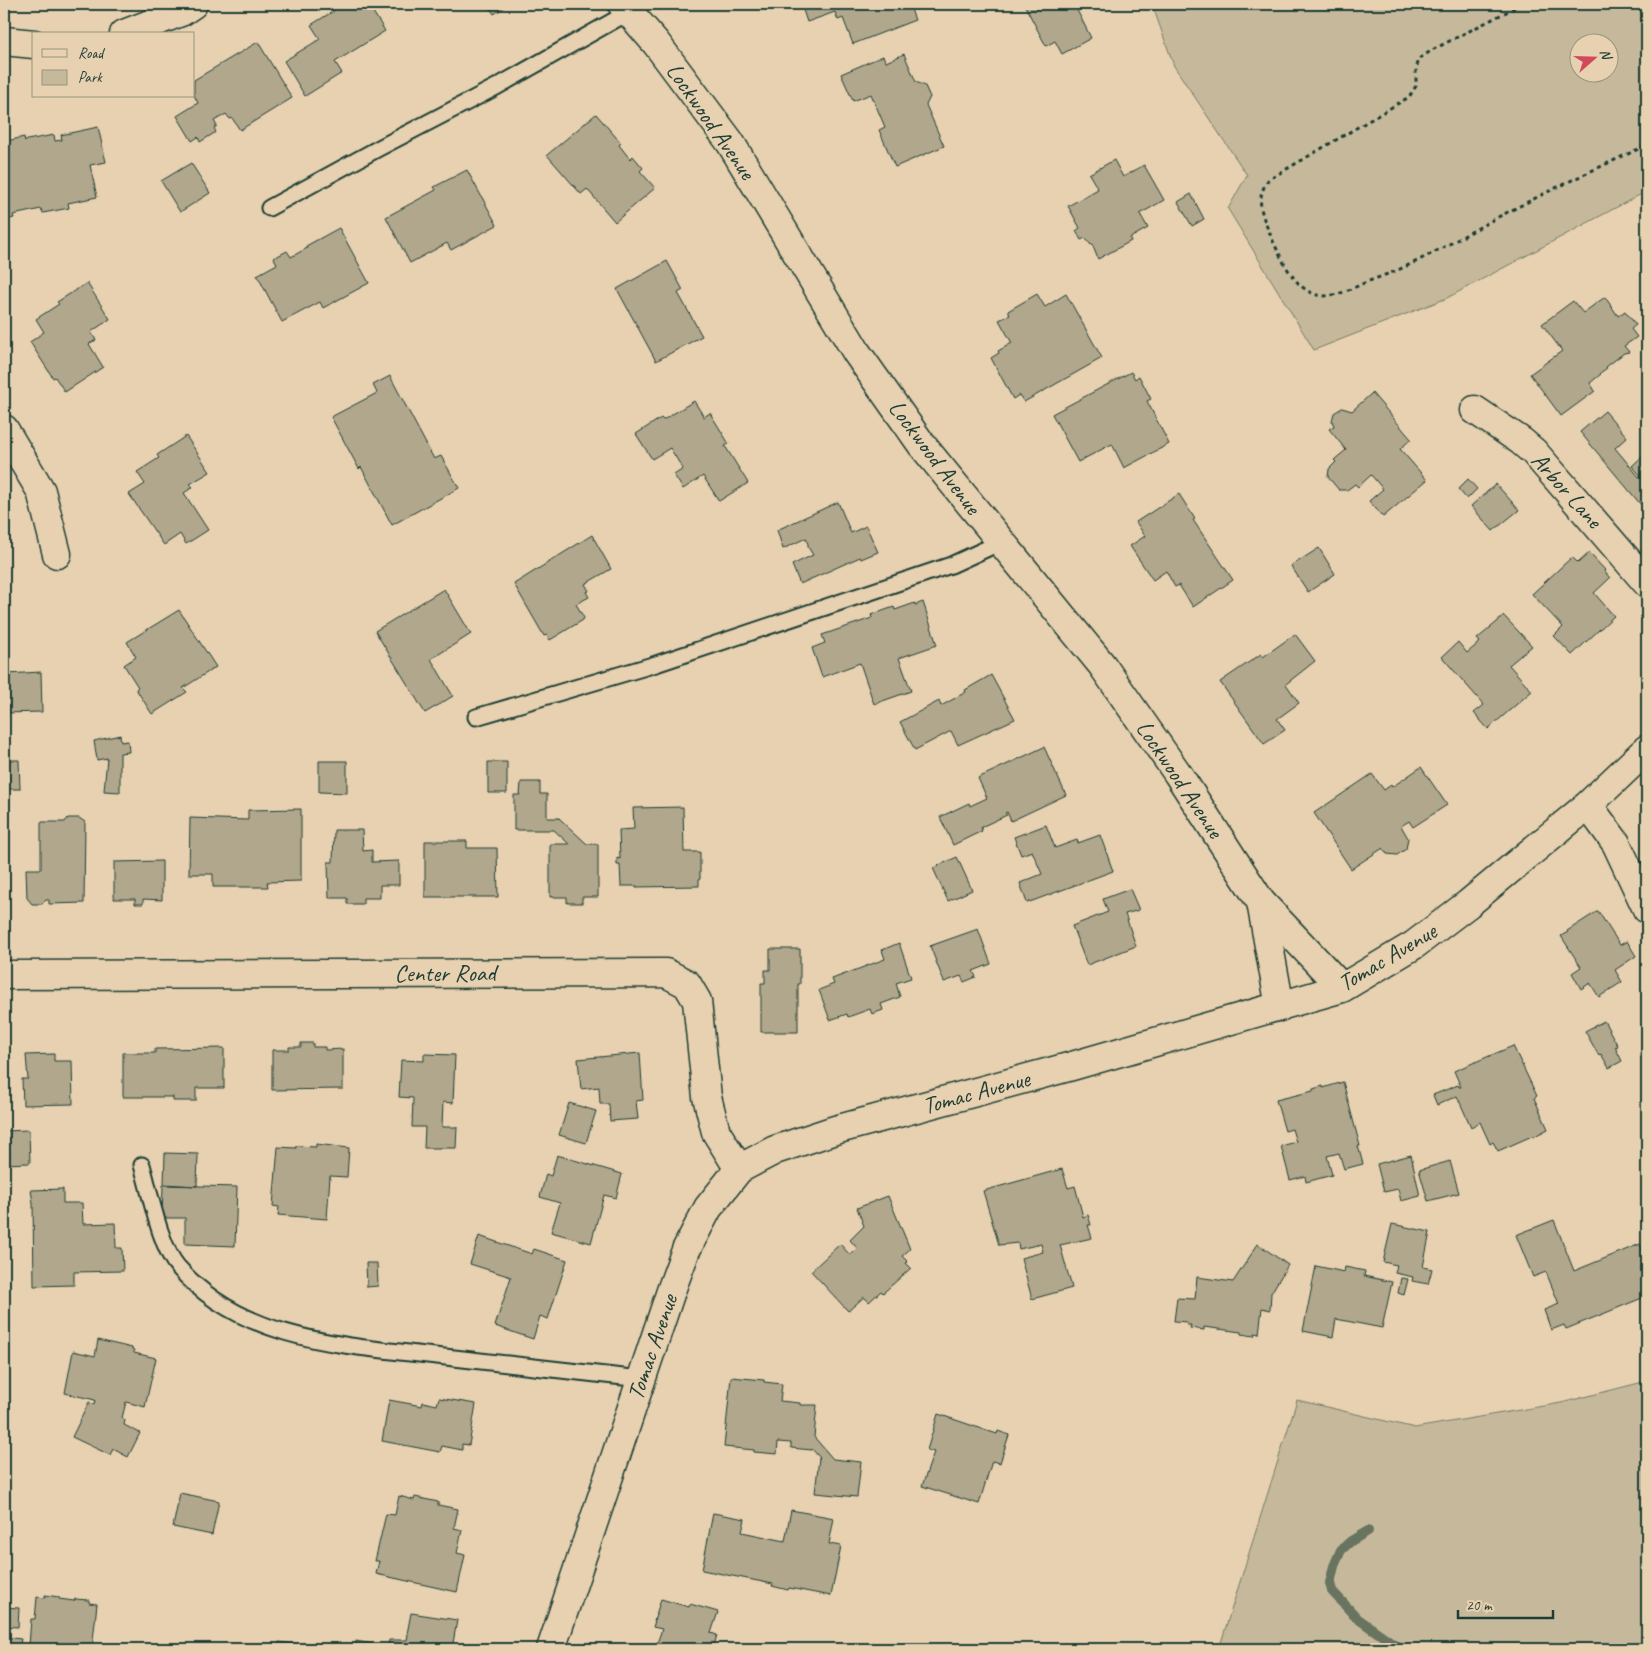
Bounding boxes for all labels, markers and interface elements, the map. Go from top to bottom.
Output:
legend [32,32,195,98]
north arrow [1568,32,1618,82]
text: Road [78,44,105,63]
text: N [1596,47,1616,63]
street label: Lockwood Avenue [660,57,764,187]
text: Park [78,68,103,87]
street label: Lockwood Avenue [882,394,989,522]
street label: Arbor Lane [1525,446,1610,536]
street label: Lockwood Avenue [1130,714,1232,846]
street label: Tomac Avenue [1332,915,1444,998]
street label: Center Road [394,958,499,988]
street label: Tomac Avenue [919,1063,1035,1121]
street label: Tomac Avenue [620,1288,685,1404]
scale bar [1458,1588,1554,1620]
text: 20 m [1466,1596,1493,1615]

